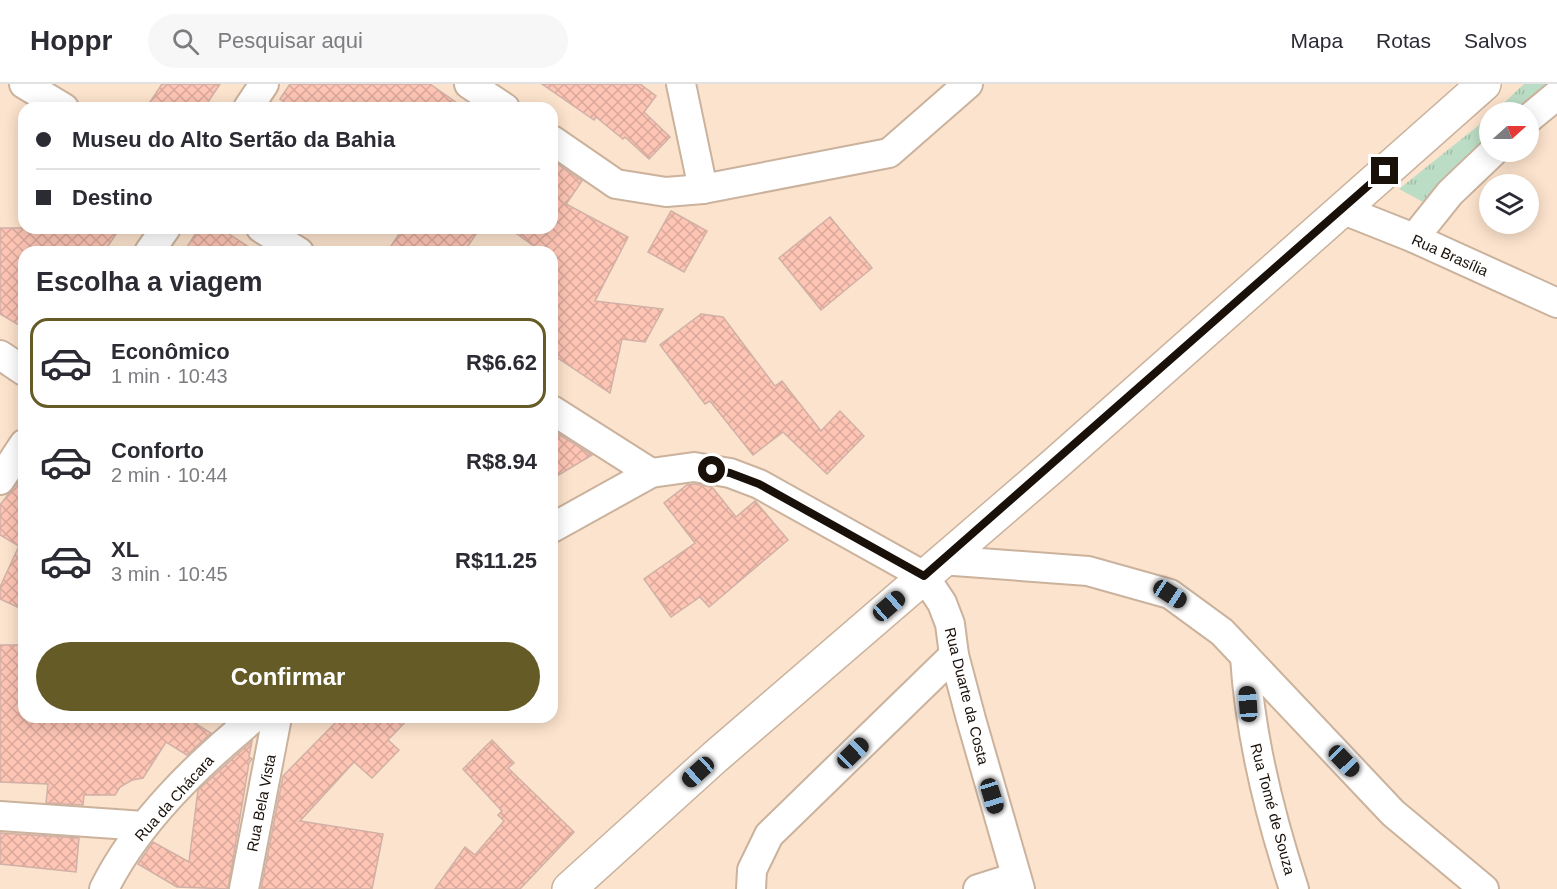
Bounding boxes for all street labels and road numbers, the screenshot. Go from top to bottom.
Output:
street label: Rua Brasília [1409,231,1491,280]
street label: Rua Duarte da Costa [942,626,992,767]
street label: Rua Tomé de Souza [1247,741,1299,877]
street label: Rua da Chácara [131,751,217,844]
street label: Rua Bela Vista [243,752,279,853]

